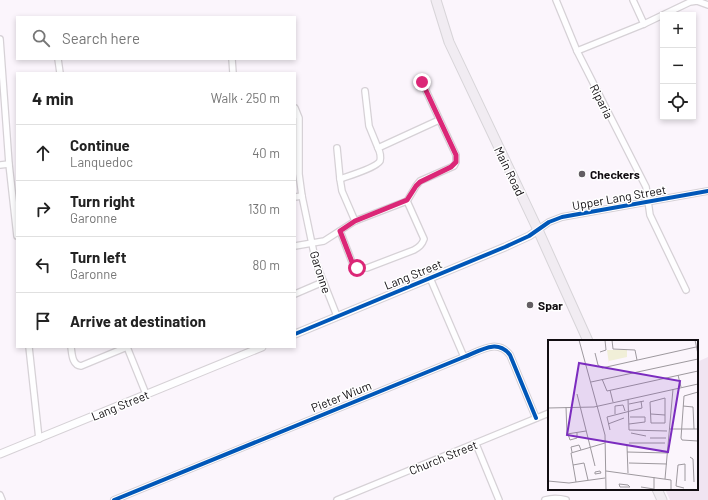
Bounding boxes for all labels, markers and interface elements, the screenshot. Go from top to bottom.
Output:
map controls [660,12,696,120]
button: + [660,12,696,48]
search box [16,16,296,60]
icon: search [30,27,52,49]
text: Search here [62,29,140,47]
button: − [660,48,696,84]
route end [413,73,431,91]
street label: Riparia [587,81,617,121]
button: locate [660,84,696,120]
text: 4 min [32,88,74,108]
text: Walk · 250 m [211,90,280,106]
text: Continue [70,136,130,154]
icon: ahead [32,142,54,164]
street label: Main Road [492,144,528,198]
text: 40 m [252,145,280,161]
text: Lanquedoc [70,154,133,170]
place label: Checkers [590,167,640,181]
marker: Checkers [577,169,587,179]
street label: Upper Lang Street [571,182,667,212]
text: Turn right [70,192,135,210]
icon: right [32,198,54,220]
text: 130 m [248,201,280,217]
text: Garonne [70,210,117,226]
text: Turn left [70,248,126,266]
street label: Garonne [308,249,334,295]
icon: left [32,254,54,276]
street label: Lang Street [382,256,444,292]
text: 80 m [253,257,280,273]
route start [348,259,366,277]
text: Garonne [70,266,117,282]
place label: Spar [538,298,563,312]
marker: Spar [525,300,535,310]
icon: arrive [32,310,54,332]
text: Arrive at destination [70,312,206,330]
inset map [548,340,698,490]
street label: Pieter Wium [309,378,373,414]
street label: Lang Street [89,387,151,423]
street label: Church Street [407,437,479,477]

